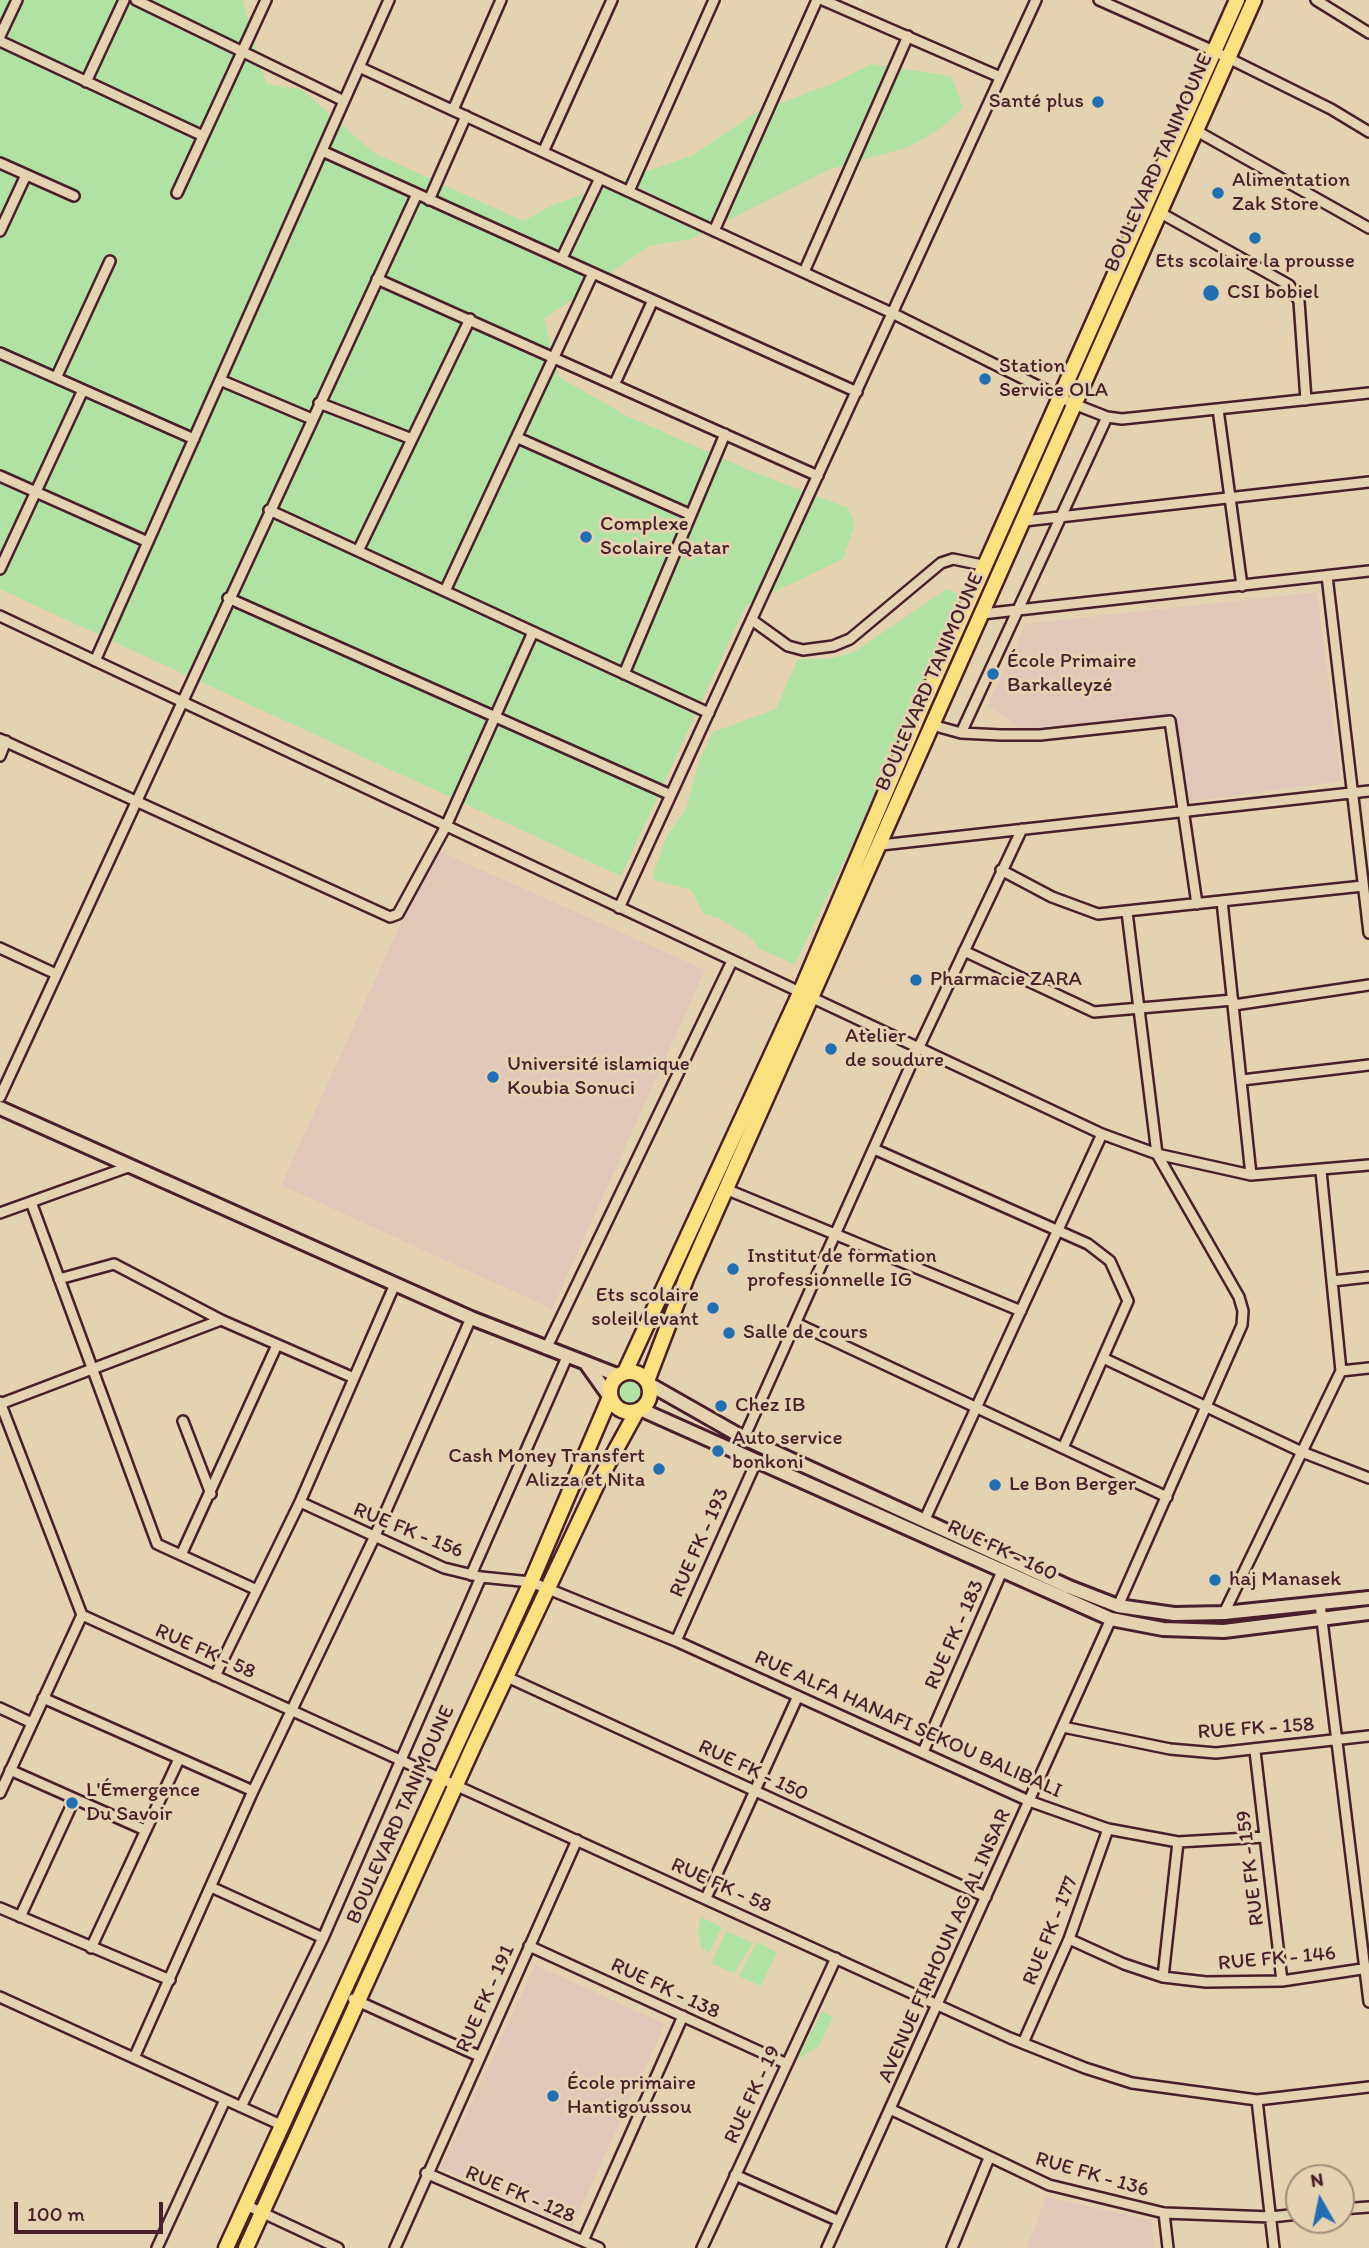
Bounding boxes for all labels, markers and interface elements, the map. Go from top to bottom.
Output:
street label: BOULEVARD TANIMOUNE [1099,50,1219,276]
place label: Santé plus [989,89,1084,115]
marker: Santé plus [1090,94,1106,110]
place label: Alimentation Zak Store [1232,168,1350,218]
marker: Alimentation Zak Store [1210,185,1226,201]
marker: Ets scolaire la prousse [1247,230,1263,246]
place label: Ets scolaire la prousse [1155,249,1355,275]
place label: CSI bobiel [1227,280,1319,306]
marker: CSI bobiel [1201,283,1221,303]
place label: Station Service OLA [999,354,1108,404]
marker: Station Service OLA [977,371,993,387]
place label: Complexe Scolaire Qatar [600,512,729,562]
marker: Complexe Scolaire Qatar [578,529,594,545]
street label: BOULEVARD TANIMOUNE [870,569,990,795]
place label: École Primaire Barkalleyzé [1007,649,1136,699]
marker: École Primaire Barkalleyzé [985,666,1001,682]
place label: Pharmacie ZARA [930,967,1082,993]
marker: Pharmacie ZARA [908,972,924,988]
place label: Atelier de soudure [845,1024,944,1074]
marker: Atelier de soudure [823,1041,839,1057]
place label: Université islamique Koubia Sonuci [507,1052,690,1102]
marker: Université islamique Koubia Sonuci [485,1069,501,1085]
place label: Institut de formation professionnelle IG [747,1244,937,1294]
marker: Institut de formation professionnelle IG [725,1261,741,1277]
place label: Ets scolaire soleil levant [591,1283,699,1333]
marker: Ets scolaire soleil levant [705,1300,721,1316]
place label: Salle de cours [743,1320,868,1346]
marker: Salle de cours [721,1325,737,1341]
place label: Chez IB [735,1393,805,1419]
marker: Chez IB [713,1398,729,1414]
place label: Auto service bonkoni [732,1426,843,1476]
marker: Auto service bonkoni [710,1443,726,1459]
place label: Cash Money Transfert Alizza et Nita [448,1444,645,1494]
marker: Cash Money Transfert Alizza et Nita [651,1461,667,1477]
place label: Le Bon Berger [1009,1472,1136,1498]
marker: Le Bon Berger [987,1477,1003,1493]
street label: RUE FK - 193 [665,1484,735,1602]
street label: RUE FK - 156 [349,1497,467,1565]
street label: RUE FK - 160 [943,1515,1061,1587]
place label: haj Manasek [1229,1567,1341,1593]
marker: haj Manasek [1207,1572,1223,1588]
street label: RUE FK - 183 [920,1576,990,1694]
street label: RUE FK - 58 [151,1619,259,1685]
street label: RUE ALFA HANAFI SEKOU BALIBALI [750,1646,1066,1804]
street label: BOULEVARD TANIMOUNE [341,1702,461,1928]
street label: RUE FK - 158 [1197,1712,1315,1746]
street label: RUE FK - 150 [694,1735,812,1807]
place label: L'Émergence Du Savoir [86,1778,200,1828]
marker: L'Émergence Du Savoir [64,1795,80,1811]
street label: AVENUE FIRHOUN AG AL INSAR [873,1805,1017,2087]
street label: RUE FK - 159 [1231,1809,1271,1927]
street label: RUE FK - 58 [667,1853,775,1919]
street label: RUE FK - 177 [1018,1873,1084,1989]
street label: RUE FK - 191 [451,1941,521,2057]
street label: RUE FK - 146 [1217,1941,1337,1977]
street label: RUE FK - 138 [606,1953,724,2025]
street label: RUE FK - 19 [719,2042,787,2148]
place label: École primaire Hantigoussou [567,2071,696,2121]
marker: École primaire Hantigoussou [545,2088,561,2104]
street label: RUE FK - 136 [1032,2147,1152,2203]
street label: RUE FK - 128 [461,2161,579,2229]
north arrow [1285,2164,1355,2234]
text: N [1309,2167,1325,2192]
scale bar [18,2188,166,2232]
text: 100 m [27,2201,85,2226]

